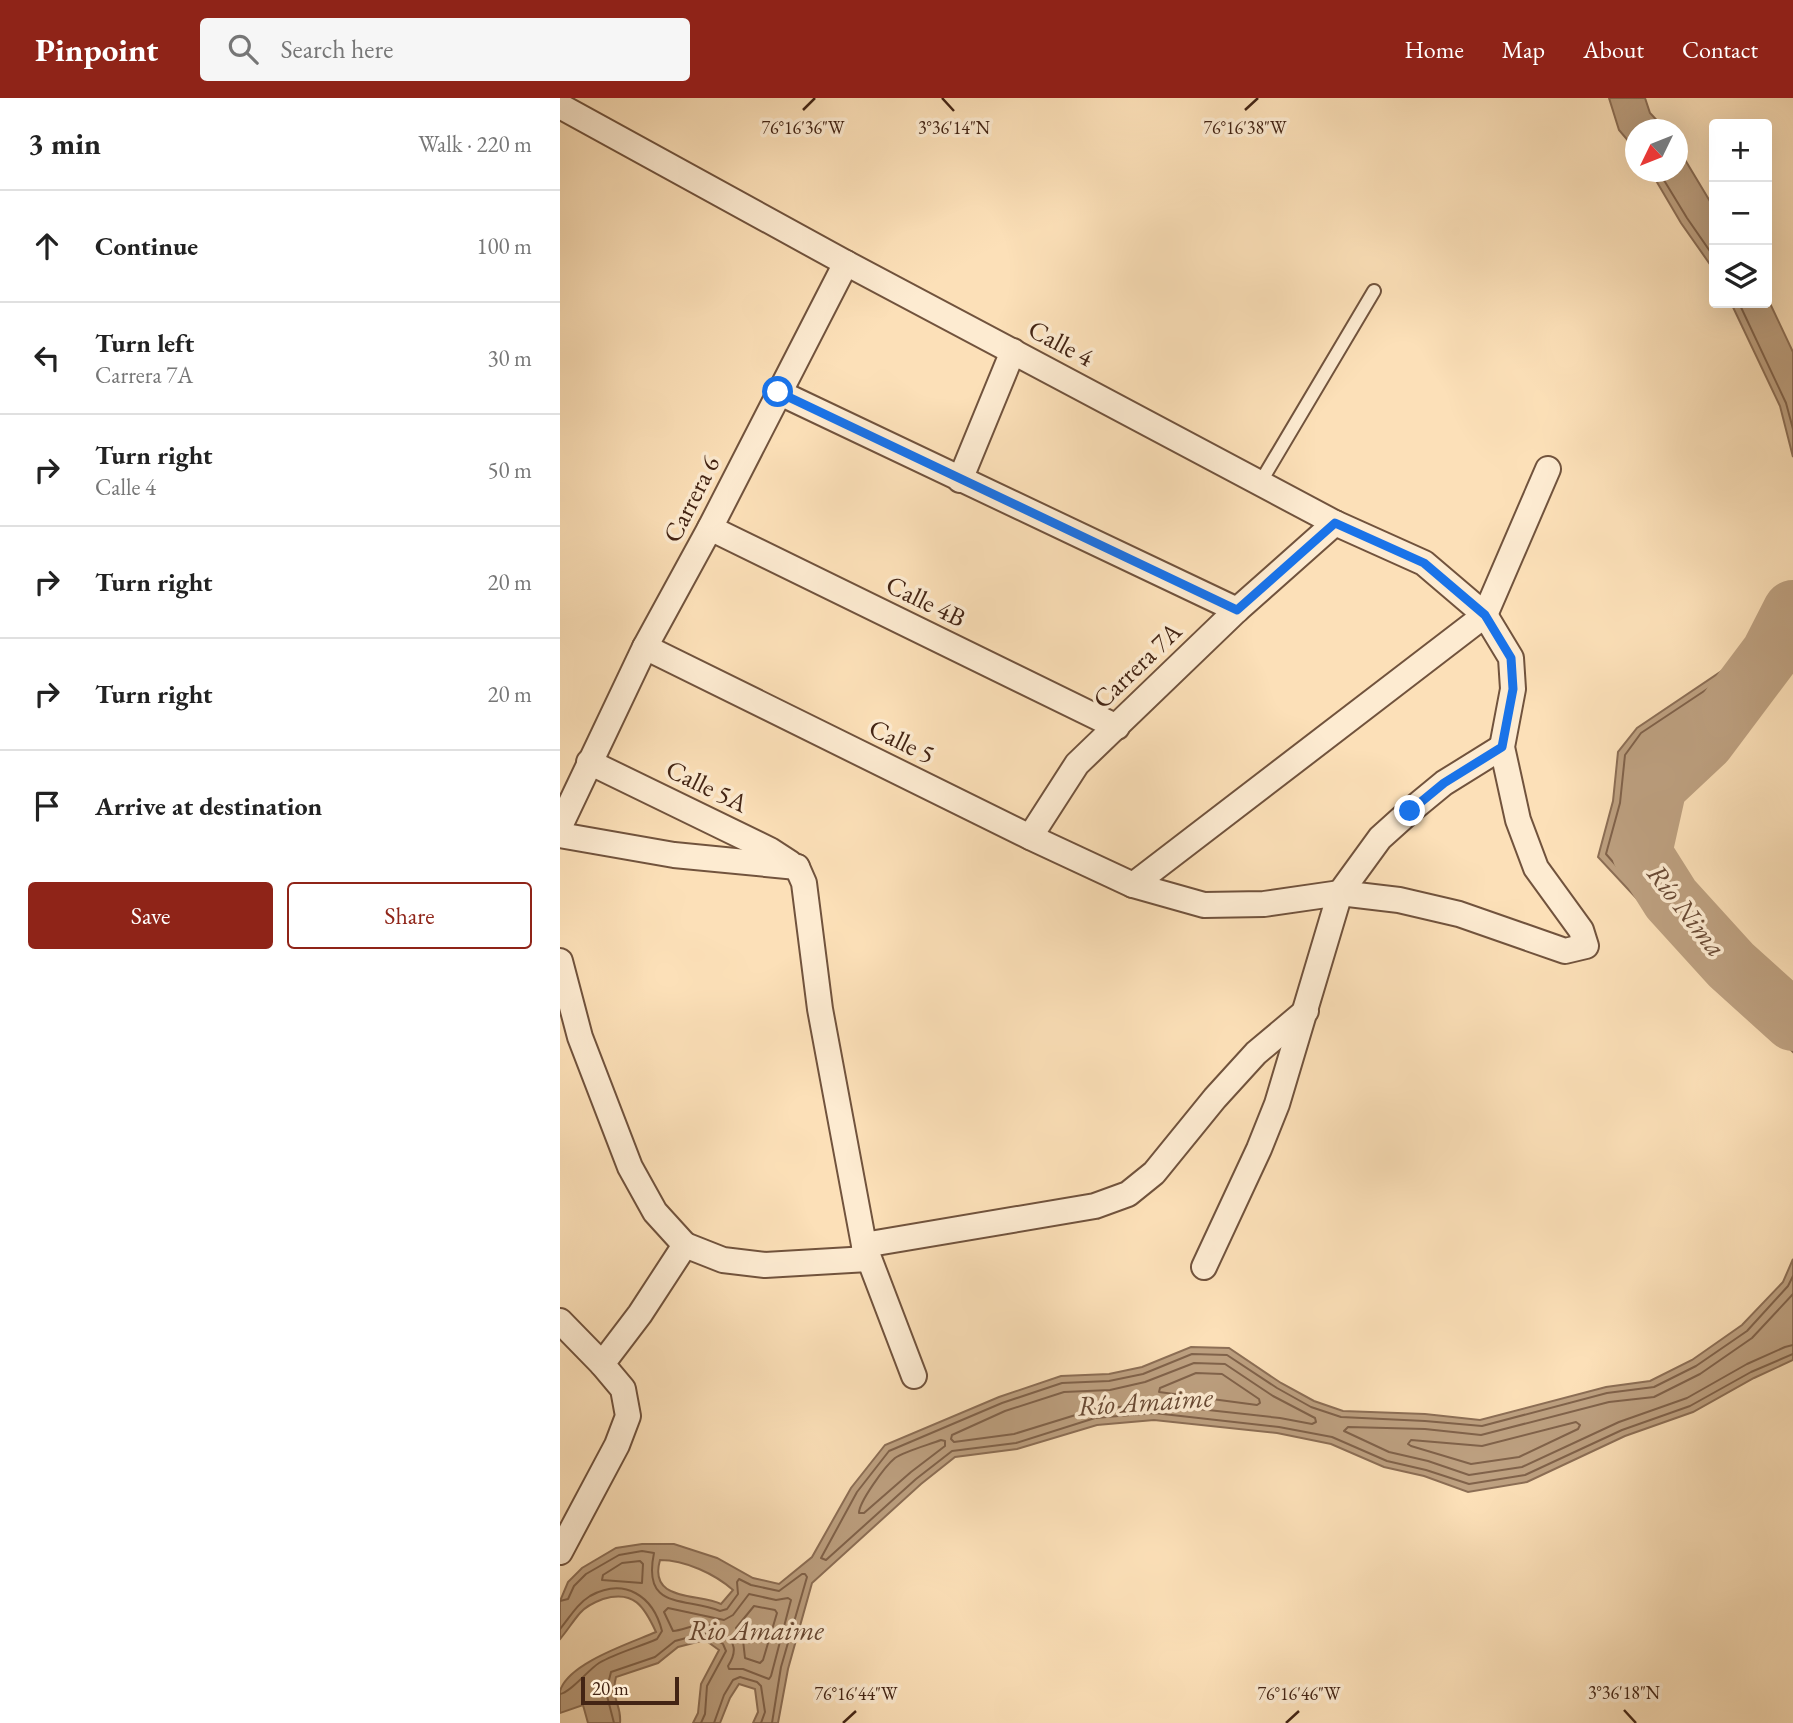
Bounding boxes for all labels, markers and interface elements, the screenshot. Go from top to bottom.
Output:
search box [200,18,690,81]
text: Pinpoint [35,28,158,71]
icon: search [224,30,262,68]
text: Search here [280,32,393,66]
text: Home [1404,34,1464,65]
text: Map [1502,34,1545,65]
text: About [1583,34,1644,65]
text: Contact [1682,34,1758,65]
text: 76°16'36"W [761,116,845,139]
text: 3°36'14"N [918,116,991,139]
text: 76°16'38"W [1203,116,1287,139]
north arrow [1625,119,1688,182]
map controls [1709,119,1772,308]
button: + [1709,119,1772,182]
text: 3 min [28,124,101,163]
text: Walk · 220 m [418,129,532,159]
button: − [1709,182,1772,245]
icon: ahead [28,227,66,265]
text: Continue [95,229,198,263]
text: 100 m [476,231,532,261]
button: layers [1709,245,1772,308]
street label: Calle 4 [1022,312,1100,374]
text: Turn left [95,326,194,360]
icon: left [28,339,66,377]
text: 30 m [487,343,532,373]
text: Carrera 7A [95,360,193,390]
route start [762,376,793,407]
text: Turn right [95,438,213,472]
street label: Carrera 6 [655,450,727,548]
icon: right [28,451,66,489]
text: 50 m [487,455,532,485]
text: Calle 4 [95,472,156,502]
icon: right [28,563,66,601]
text: Turn right [95,565,213,599]
text: 20 m [487,567,532,597]
street label: Calle 4B [881,567,971,635]
street label: Carrera 7A [1085,613,1189,716]
icon: right [28,675,66,713]
text: Turn right [95,677,213,711]
text: 20 m [487,679,532,709]
street label: Calle 5 [863,711,941,771]
street label: Calle 5A [660,752,755,821]
icon: arrive [28,787,66,825]
text: Arrive at destination [95,789,322,823]
route end [1394,795,1425,826]
water label: Río Nima [1639,856,1735,964]
button: Save [28,882,273,949]
button: Share [287,882,532,949]
water label: Río Amaime [1076,1378,1214,1424]
water label: Rio Amaime [688,1612,824,1648]
scale bar [581,1674,679,1706]
text: 20 m [592,1676,629,1701]
text: 3°36'18"N [1588,1681,1661,1704]
text: 76°16'44"W [814,1682,898,1705]
text: 76°16'46"W [1257,1682,1341,1705]

